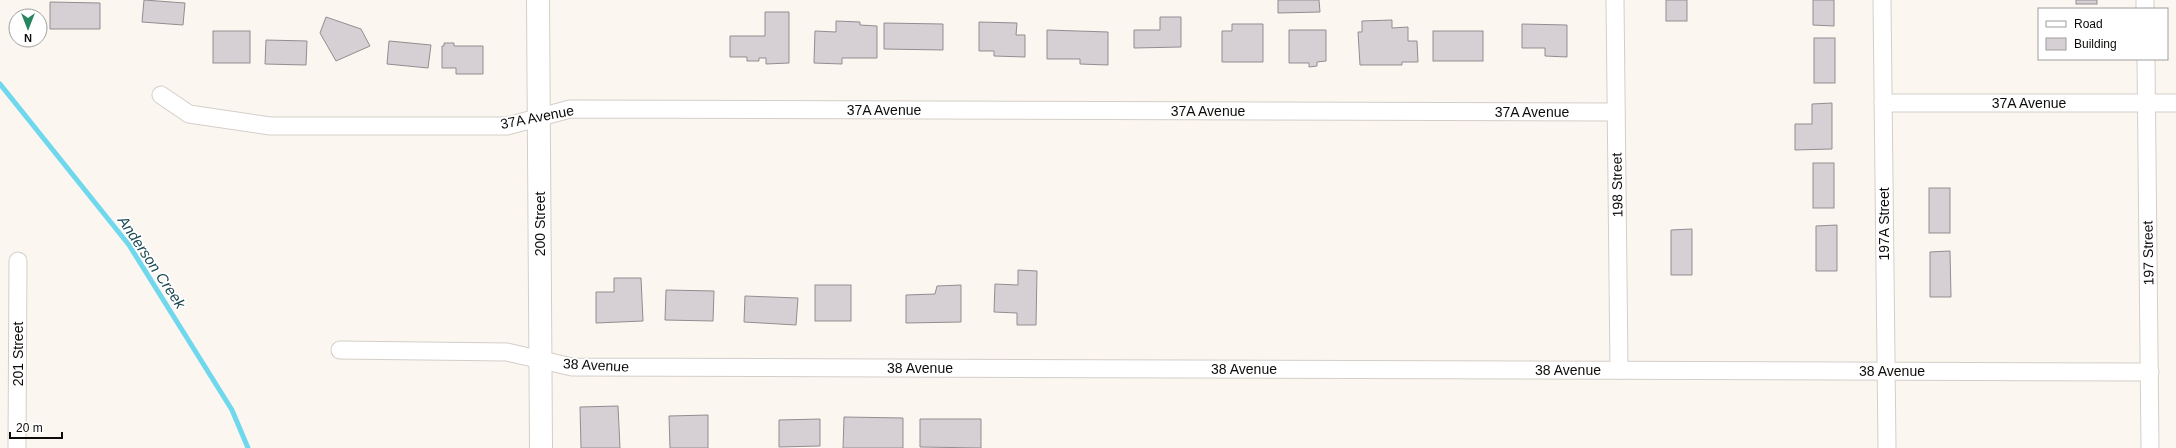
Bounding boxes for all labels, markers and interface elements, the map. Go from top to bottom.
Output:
north arrow [8,8,48,48]
legend [2038,8,2168,60]
text: Road [2074,17,2103,31]
text: N [24,32,32,44]
text: Building [2074,37,2117,51]
street label: 37A Avenue [1992,95,2066,111]
street label: 37A Avenue [499,102,575,132]
street label: 37A Avenue [847,102,921,118]
street label: 37A Avenue [1171,103,1245,119]
street label: 37A Avenue [1495,104,1569,120]
street label: 198 Street [1608,152,1626,217]
street label: 197A Street [1876,187,1892,261]
street label: 200 Street [532,192,548,256]
water label: Anderson Creek [114,211,190,313]
street label: 197 Street [2139,220,2157,285]
street label: 201 Street [10,322,26,386]
street label: 38 Avenue [563,355,630,375]
street label: 38 Avenue [887,360,953,376]
street label: 38 Avenue [1211,361,1277,377]
street label: 38 Avenue [1535,362,1601,378]
street label: 38 Avenue [1859,363,1925,379]
scale bar [10,414,62,440]
text: 20 m [16,421,43,435]

